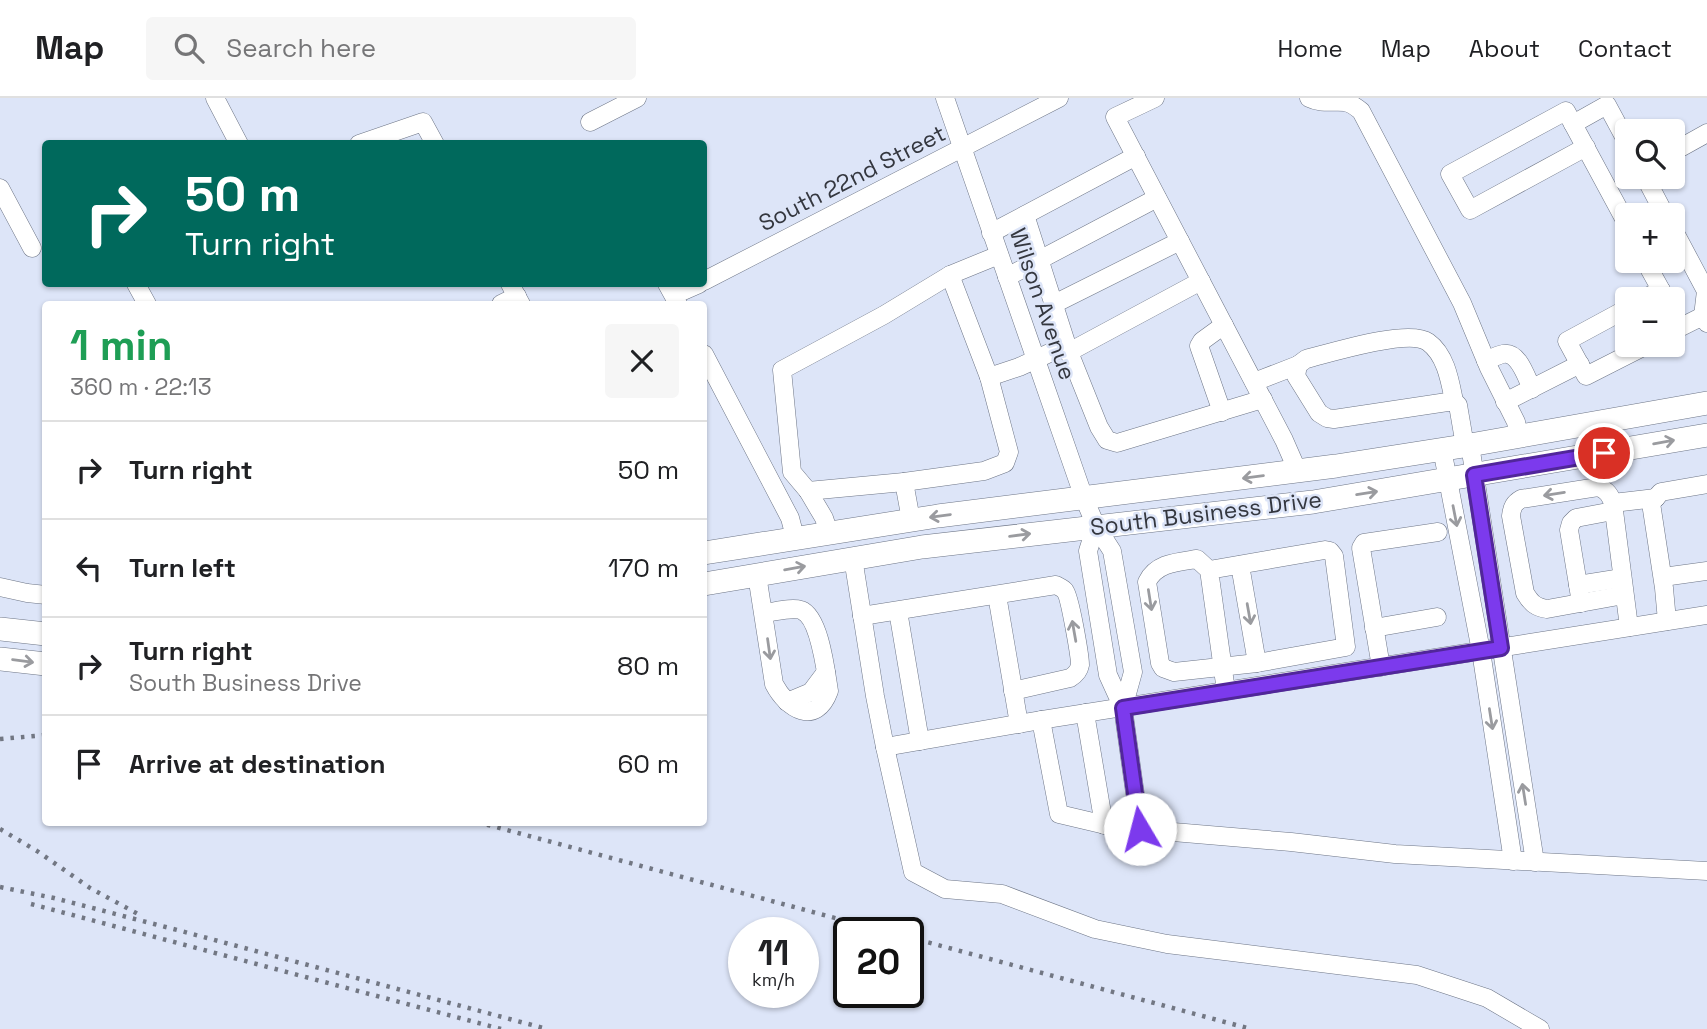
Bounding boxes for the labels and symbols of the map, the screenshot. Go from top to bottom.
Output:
street label: South 22nd Street [753,118,951,238]
street label: Wilson Avenue [1003,224,1083,384]
pin [1574,423,1634,483]
one-way arrow [1652,435,1675,448]
one-way arrow [1242,471,1265,484]
street label: South Business Drive [1089,484,1323,542]
one-way arrow [1355,486,1378,499]
one-way arrow [1543,488,1565,501]
one-way arrow [1449,504,1462,527]
one-way arrow [929,510,952,523]
one-way arrow [1008,528,1031,541]
one-way arrow [783,561,806,574]
one-way arrow [1144,588,1157,611]
one-way arrow [1243,602,1256,625]
one-way arrow [1067,620,1080,643]
one-way arrow [763,637,776,660]
one-way arrow [11,655,34,668]
one-way arrow [1485,707,1498,729]
one-way arrow [1518,784,1531,806]
position arrow [1103,792,1177,866]
speed limit sign: 20 [833,917,924,1008]

